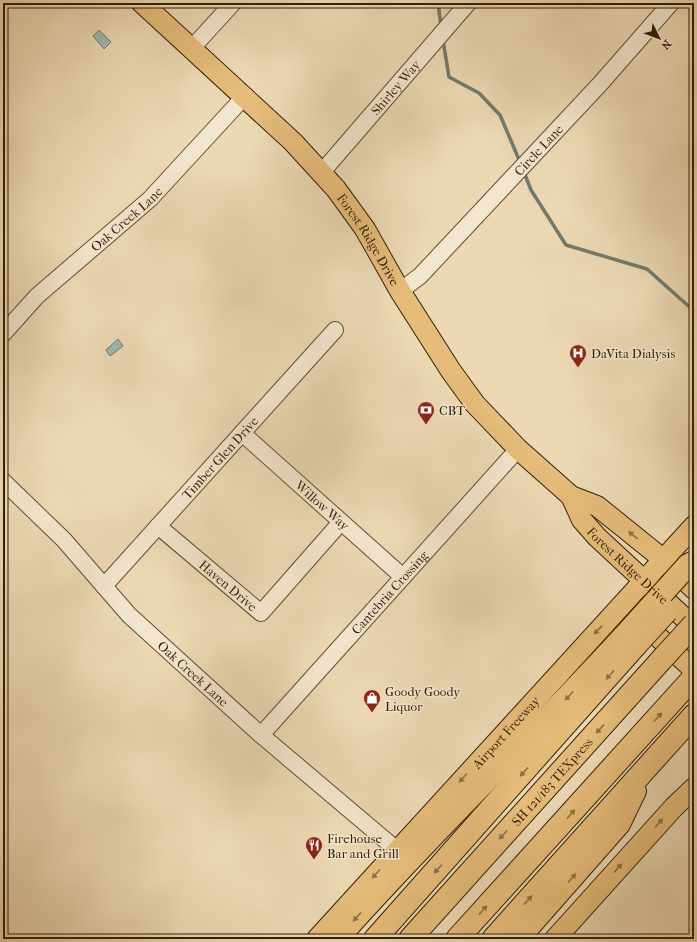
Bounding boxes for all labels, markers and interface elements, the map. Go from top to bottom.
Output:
north arrow [639,18,679,58]
text: N [658,37,674,52]
street label: Shirley Way [368,56,424,118]
street label: Circle Lane [511,121,567,179]
street label: Oak Creek Lane [88,183,166,255]
street label: Forest Ridge Drive [334,191,403,289]
hospital icon: DaVita Dialysis [568,343,588,368]
place label: DaVita Dialysis [591,346,675,361]
bank icon: CBT [416,400,436,425]
place label: CBT [439,403,465,418]
street label: Timber Glen Drive [179,413,262,502]
street label: Willow Way [291,477,353,534]
street label: Forest Ridge Drive [584,524,672,608]
one-way arrow [628,531,639,540]
street label: Cantebria Crossing [348,547,432,637]
street label: Haven Drive [196,557,260,615]
one-way arrow [594,625,603,635]
street label: Oak Creek Lane [155,638,232,710]
one-way arrow [606,669,615,680]
place label: Goody Goody Liquor [385,684,461,714]
shop icon: Goody Goody Liquor [362,688,382,713]
one-way arrow [565,691,574,700]
street label: Airport Freeway [469,693,544,772]
one-way arrow [653,712,662,722]
one-way arrow [595,723,604,734]
street label: SH 121/183 TEXpress [509,734,596,829]
one-way arrow [520,767,529,777]
one-way arrow [459,773,468,783]
one-way arrow [566,808,575,819]
one-way arrow [654,819,663,828]
one-way arrow [499,830,508,841]
place label: Firehouse Bar and Grill [327,831,399,861]
restaurant icon: Firehouse Bar and Grill [304,835,324,860]
one-way arrow [614,863,623,874]
one-way arrow [434,865,443,874]
one-way arrow [371,869,381,879]
one-way arrow [567,873,576,883]
one-way arrow [523,895,532,904]
one-way arrow [479,905,488,915]
one-way arrow [352,912,361,922]

